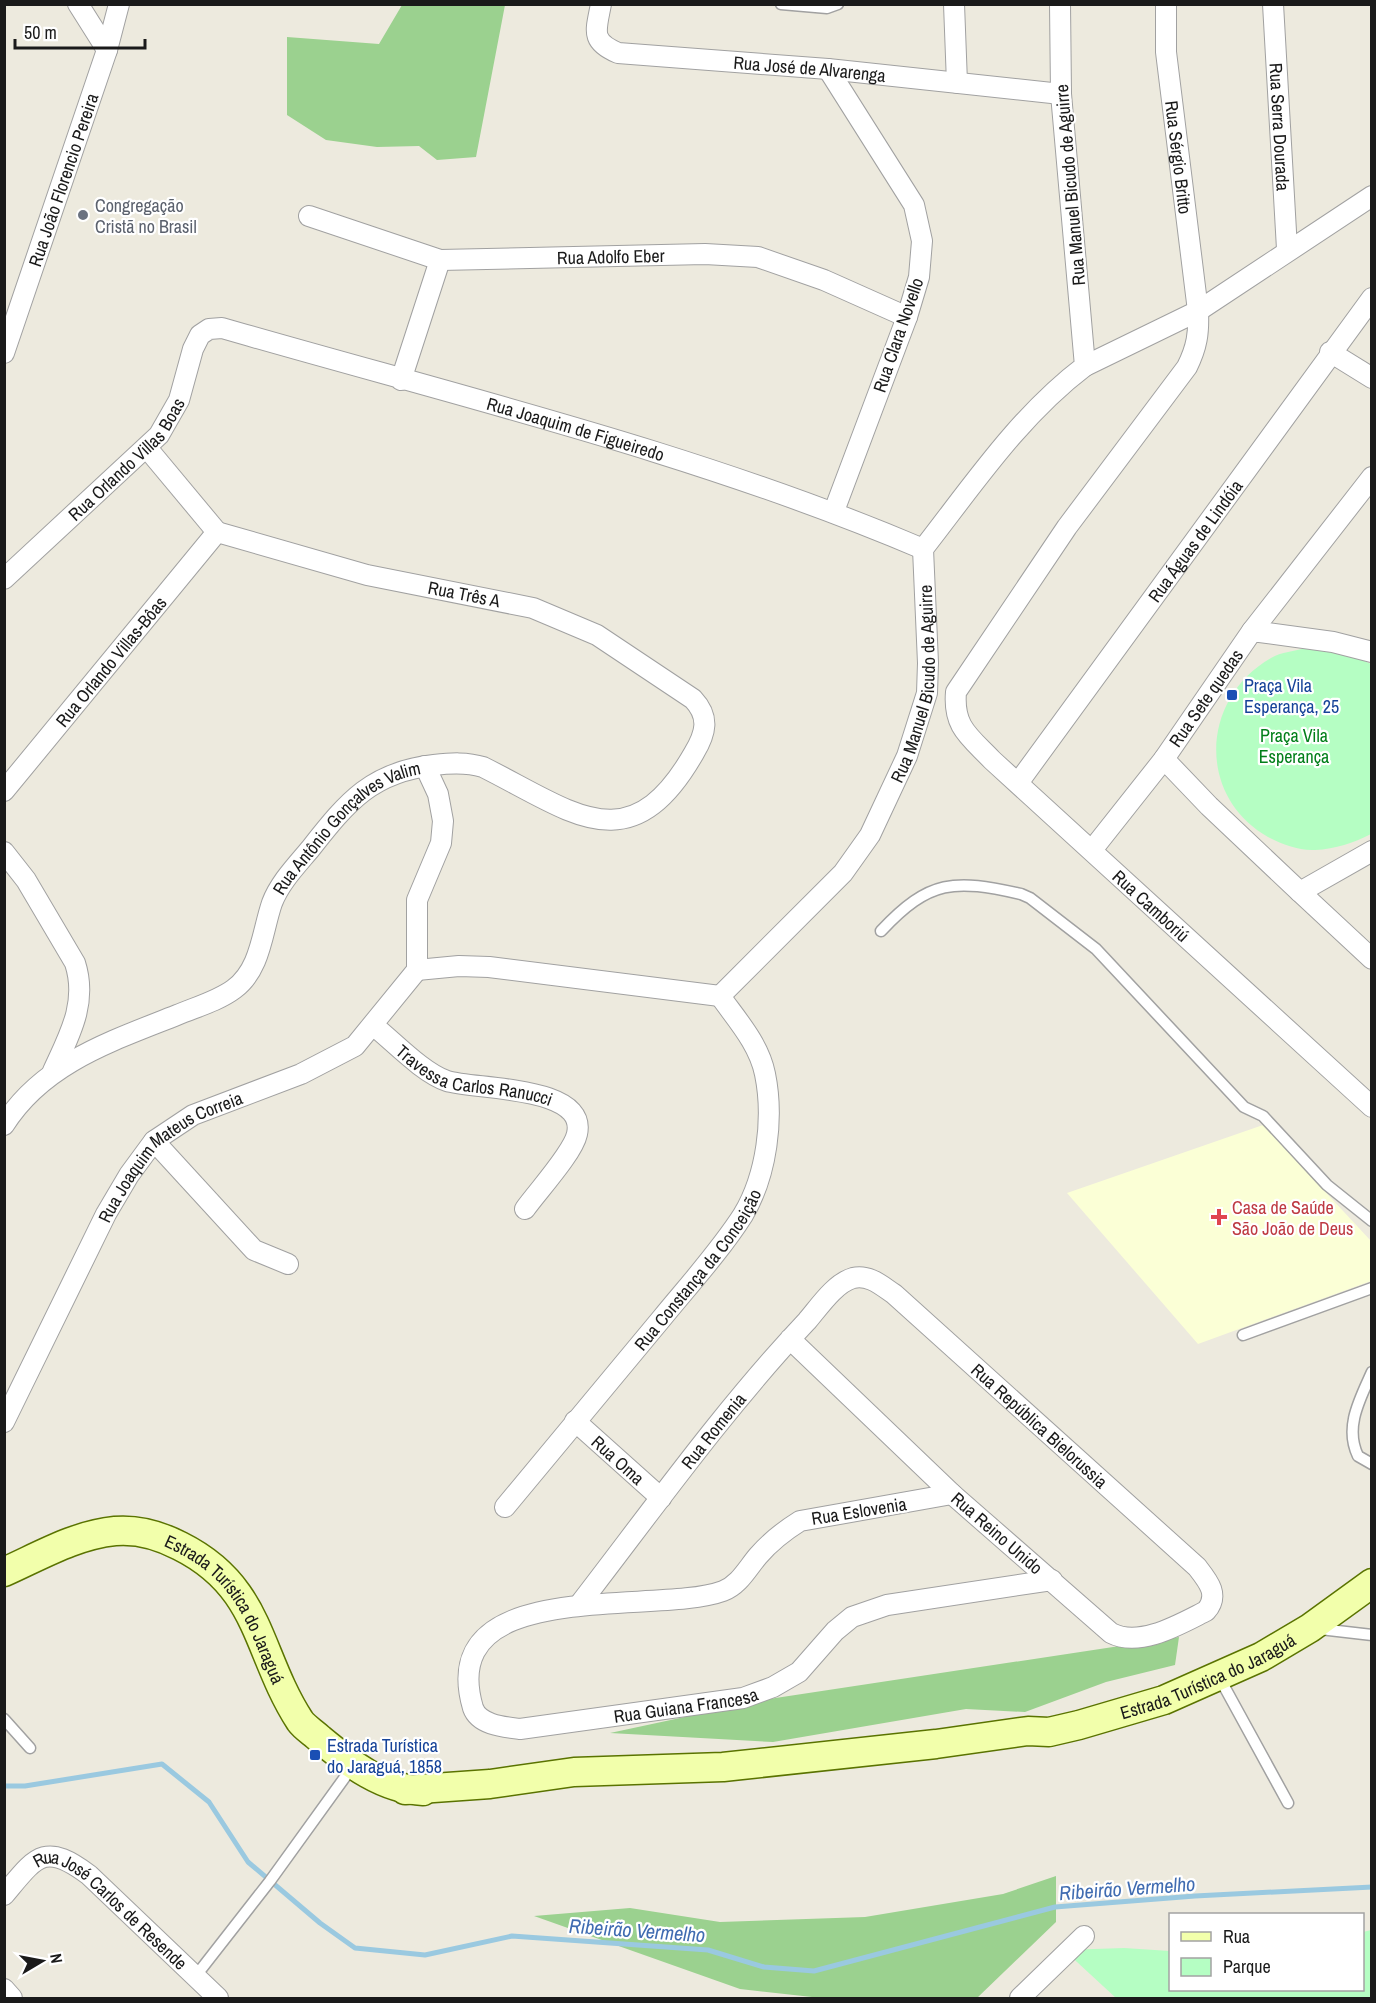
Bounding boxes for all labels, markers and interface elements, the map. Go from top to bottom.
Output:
scale bar [15,12,146,50]
text: 50 m [24,20,57,45]
street label: Rua José de Alvarenga [733,49,887,88]
street label: Rua Serra Dourada [1264,62,1296,191]
street label: Rua Manuel Bicudo de Aguirre [1049,83,1091,287]
street label: Rua João Florencio Pereira [22,90,104,270]
street label: Rua Sérgio Britto [1160,99,1198,215]
place label: Congregação Cristã no Brasil [95,193,197,239]
marker: Congregação Cristã no Brasil [76,208,90,222]
street label: Rua Adolfo Eber [557,242,665,270]
street label: Rua Clara Novello [867,274,929,396]
street label: Rua Joaquim de Figueiredo [484,390,668,467]
street label: Rua Orlando Villas Boas [62,393,190,526]
street label: Rua Águas de Lindóia [1142,474,1248,607]
street label: Rua Três A [426,575,502,613]
street label: Rua Manuel Bicudo de Aguirre [884,584,941,787]
street label: Rua Orlando Villas-Bôas [49,591,172,732]
street label: Rua Sete quedas [1163,644,1249,752]
place label: Praça Vila Esperança, 25 [1244,673,1339,719]
marker: Praça Vila Esperança, 25 [1225,688,1239,702]
park label: Praça Vila Esperança [1259,723,1329,769]
street label: Rua Antônio Gonçalves Valim [266,755,423,899]
street label: Rua Camboriú [1107,864,1195,947]
street label: Travessa Carlos Ranucci [391,1038,556,1111]
street label: Rua Joaquim Mateus Correia [91,1085,246,1226]
street label: Rua Constança da Conceição [628,1185,767,1355]
place label: Casa de Saúde São João de Deus [1232,1195,1353,1241]
marker: Casa de Saúde São João de Deus [1210,1208,1228,1226]
street label: Rua República Bielorussia [966,1357,1113,1493]
street label: Rua Romenia [675,1387,751,1474]
street label: Rua Oma [586,1429,650,1490]
street label: Rua Reino Unido [946,1486,1048,1580]
street label: Rua Eslovenia [810,1491,908,1531]
street label: Estrada Turística do Jaraguá [161,1528,291,1688]
street label: Estrada Turística do Jaraguá [1117,1627,1300,1725]
street label: Rua Guiana Francesa [612,1681,761,1728]
place label: Estrada Turística do Jaraguá, 1858 [327,1733,442,1779]
marker: Estrada Turística do Jaraguá, 1858 [308,1748,322,1762]
street label: Rua José Carlos de Resende [28,1844,193,1975]
water label: Ribeirão Vermelho [1058,1870,1196,1906]
water label: Ribeirão Vermelho [568,1912,706,1948]
legend [1169,1913,1364,1991]
text: Rua [1223,1924,1250,1949]
north arrow [12,1931,72,1991]
text: N [45,1952,68,1965]
text: Parque [1223,1954,1271,1979]

